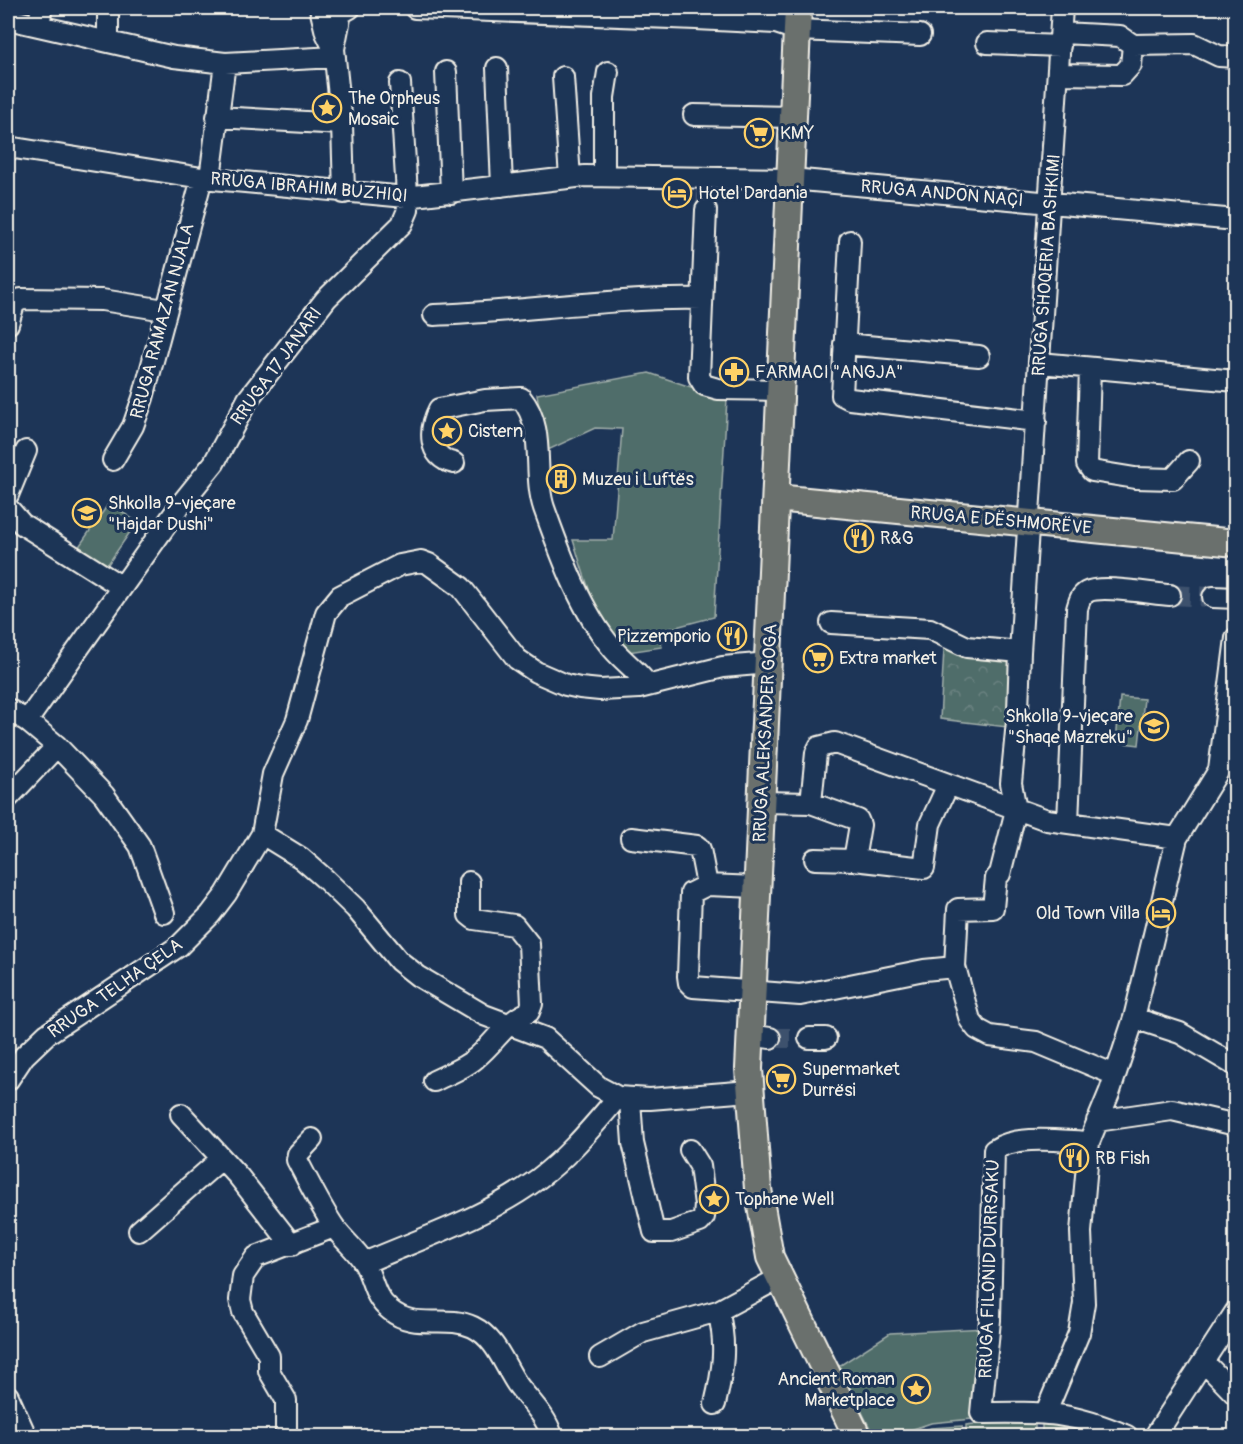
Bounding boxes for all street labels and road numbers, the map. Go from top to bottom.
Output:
street label: RRUGA SHOQERIA BASHKIMI [1027,153,1066,377]
street label: RRUGA IBRAHIM BUZHIQI [209,167,409,208]
street label: RRUGA ANDON NAÇI [860,175,1024,212]
street label: RRUGA RAMAZAN NJALA [125,221,200,421]
street label: RRUGA 17 JANARI [226,303,327,430]
street label: RRUGA E DËSHMORËVE [909,501,1093,540]
street label: RRUGA ALEKSANDER GOGA [748,623,783,843]
street label: RRUGA TELHA ÇELA [43,933,187,1044]
street label: RRUGA FILONID DURRSAKU [974,1159,1005,1379]

